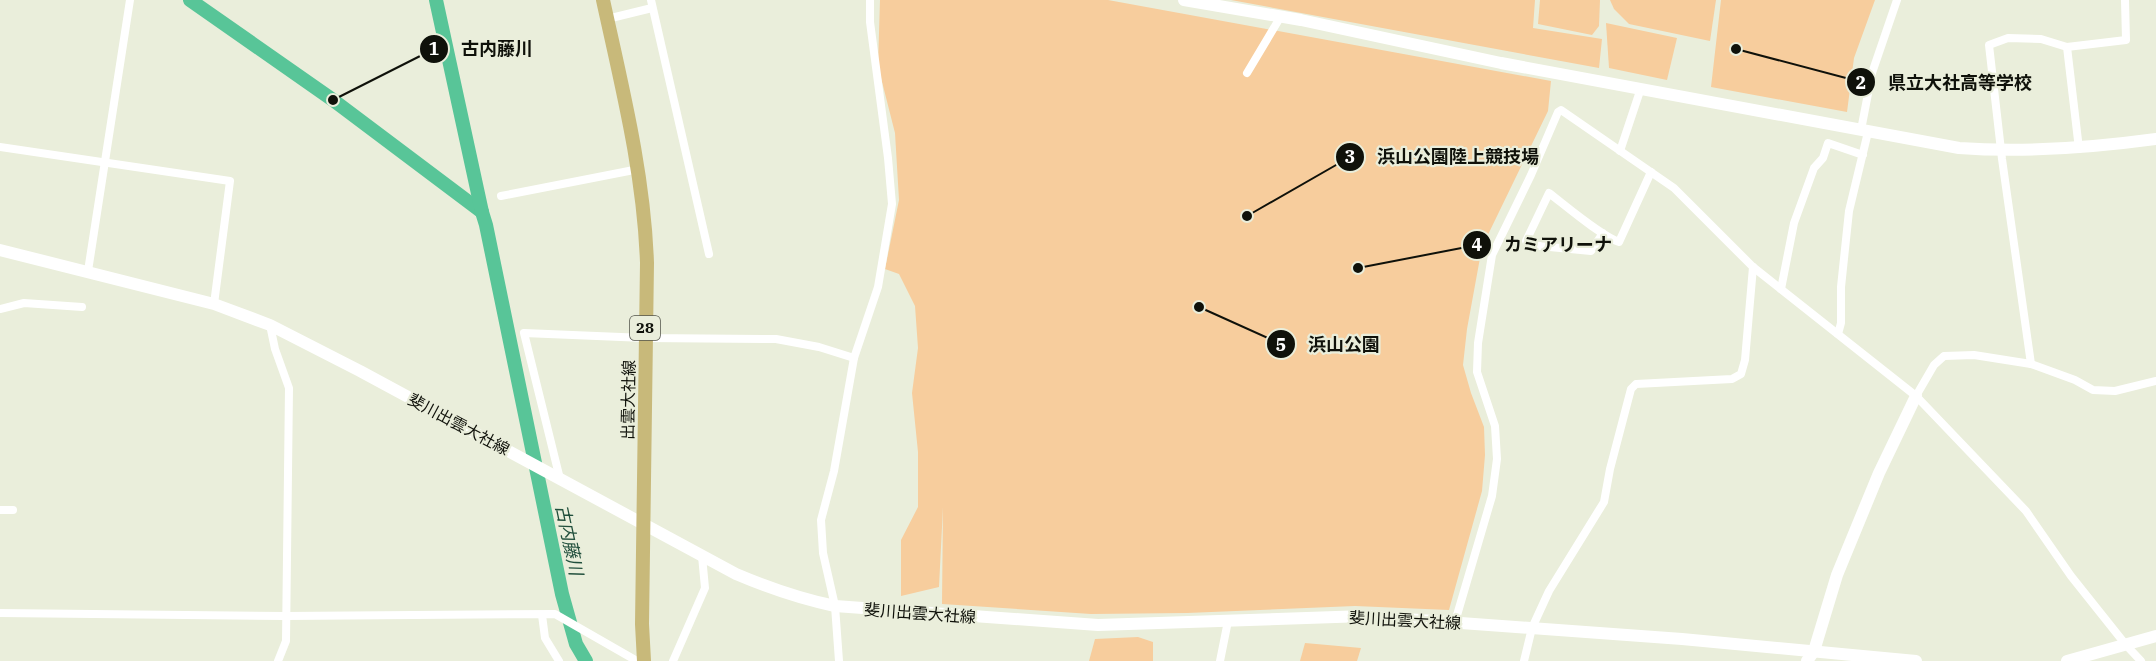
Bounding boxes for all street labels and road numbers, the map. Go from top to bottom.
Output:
road number: 28 [630,316,660,340]
street label: 出雲大社線 [617,360,639,440]
street label: 斐川出雲大社線 [405,389,513,459]
street label: 斐川出雲大社線 [863,599,977,627]
street label: 斐川出雲大社線 [1349,607,1461,633]

